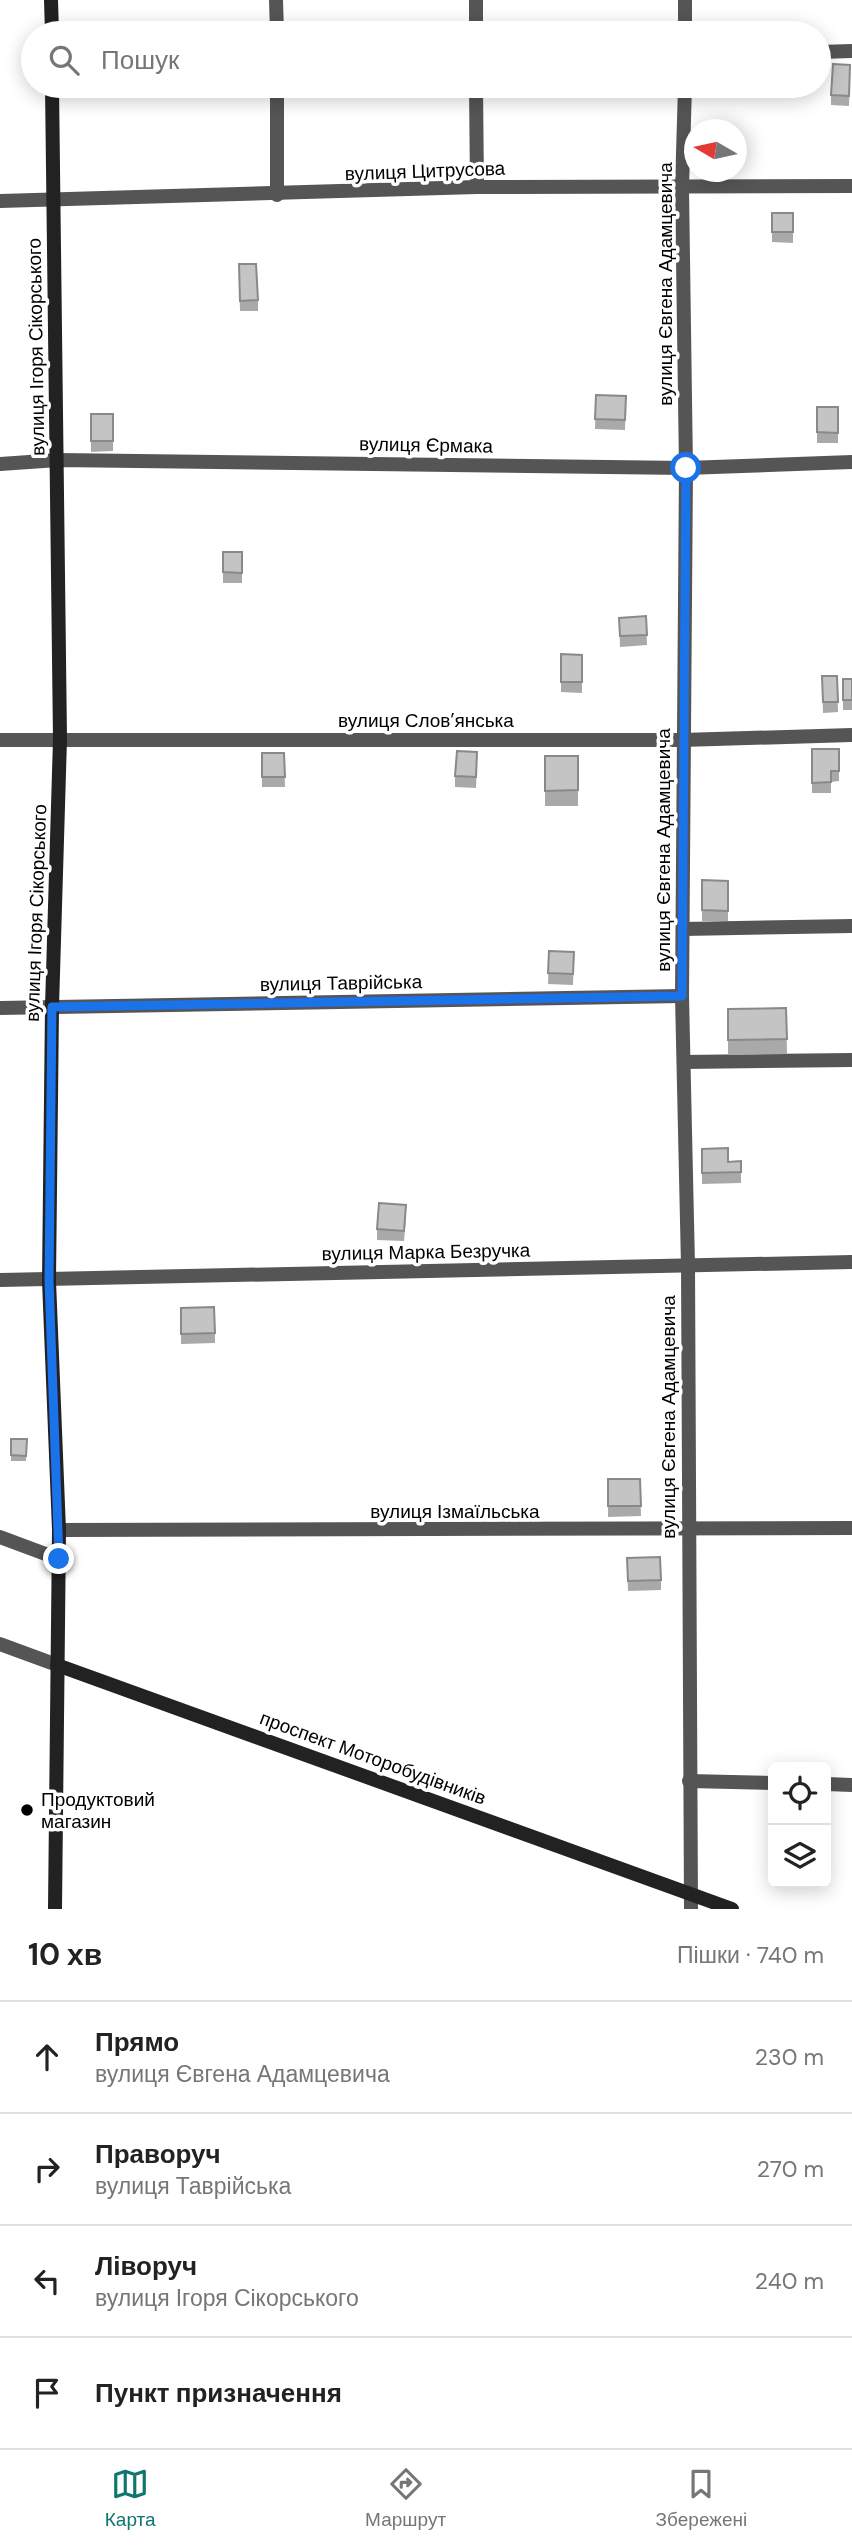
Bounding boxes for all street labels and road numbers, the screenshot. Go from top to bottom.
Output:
street label: вулиця Цитрусова [344,156,506,186]
street label: вулиця Євгена Адамцевича [653,162,678,406]
street label: вулиця Ігоря Сікорського [22,238,50,456]
street label: вулиця Єрмака [359,431,494,459]
street label: вулиця Слов’янська [338,708,514,733]
street label: вулиця Євгена Адамцевича [651,728,676,972]
street label: вулиця Ігоря Сікорського [20,804,52,1022]
street label: вулиця Таврійська [260,969,423,997]
street label: вулиця Марка Безручка [322,1238,531,1266]
street label: вулиця Євгена Адамцевича [656,1295,681,1539]
street label: вулиця Ізмаїльська [370,1499,540,1524]
street label: проспект Моторобудівників [256,1705,490,1811]

